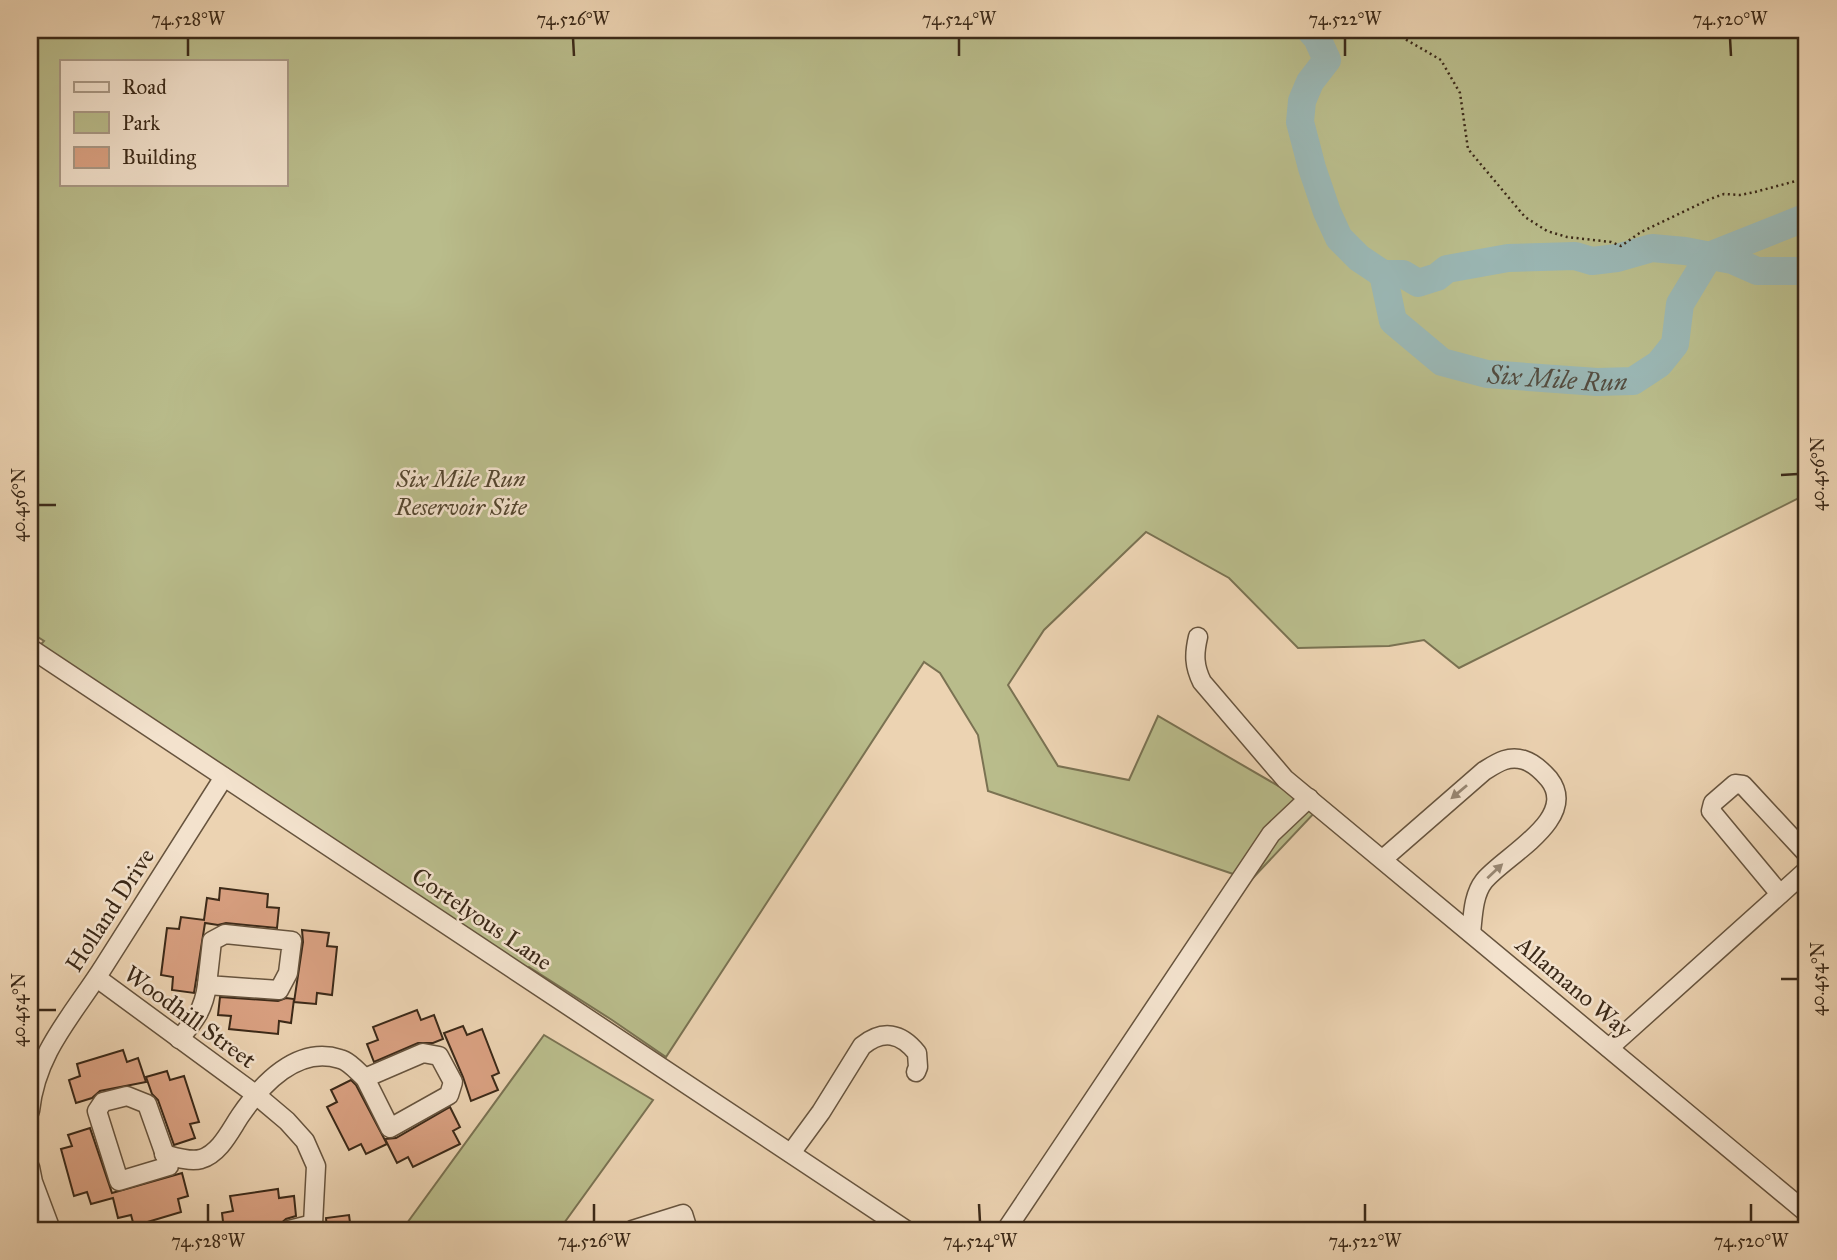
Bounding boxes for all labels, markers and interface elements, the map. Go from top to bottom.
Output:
text: 74.528°W [151,8,226,30]
text: 74.526°W [536,8,611,30]
text: 74.524°W [922,8,997,30]
text: 74.522°W [1309,8,1382,30]
text: 74.520°W [1693,8,1768,30]
legend [60,60,287,186]
text: Road [122,74,167,100]
text: Park [122,110,160,136]
text: Building [122,144,196,170]
water label: Six Mile Run [1485,358,1628,398]
text: 40.456°N [1807,437,1829,511]
park label: Six Mile Run Reservoir Site [394,464,528,522]
text: 40.456°N [8,468,30,542]
one-way arrow [1451,784,1468,799]
street label: Holland Drive [59,843,161,977]
street label: Cortelyous Lane [406,861,558,977]
one-way arrow [1486,864,1503,880]
street label: Allamano Way [1509,929,1639,1045]
text: 40.454°N [1807,942,1829,1016]
street label: Woodhill Street [118,959,262,1075]
text: 40.454°N [8,973,30,1047]
text: 74.528°W [171,1230,246,1252]
text: 74.526°W [557,1230,632,1252]
text: 74.524°W [943,1230,1018,1252]
text: 74.522°W [1329,1230,1402,1252]
text: 74.520°W [1714,1230,1789,1252]

